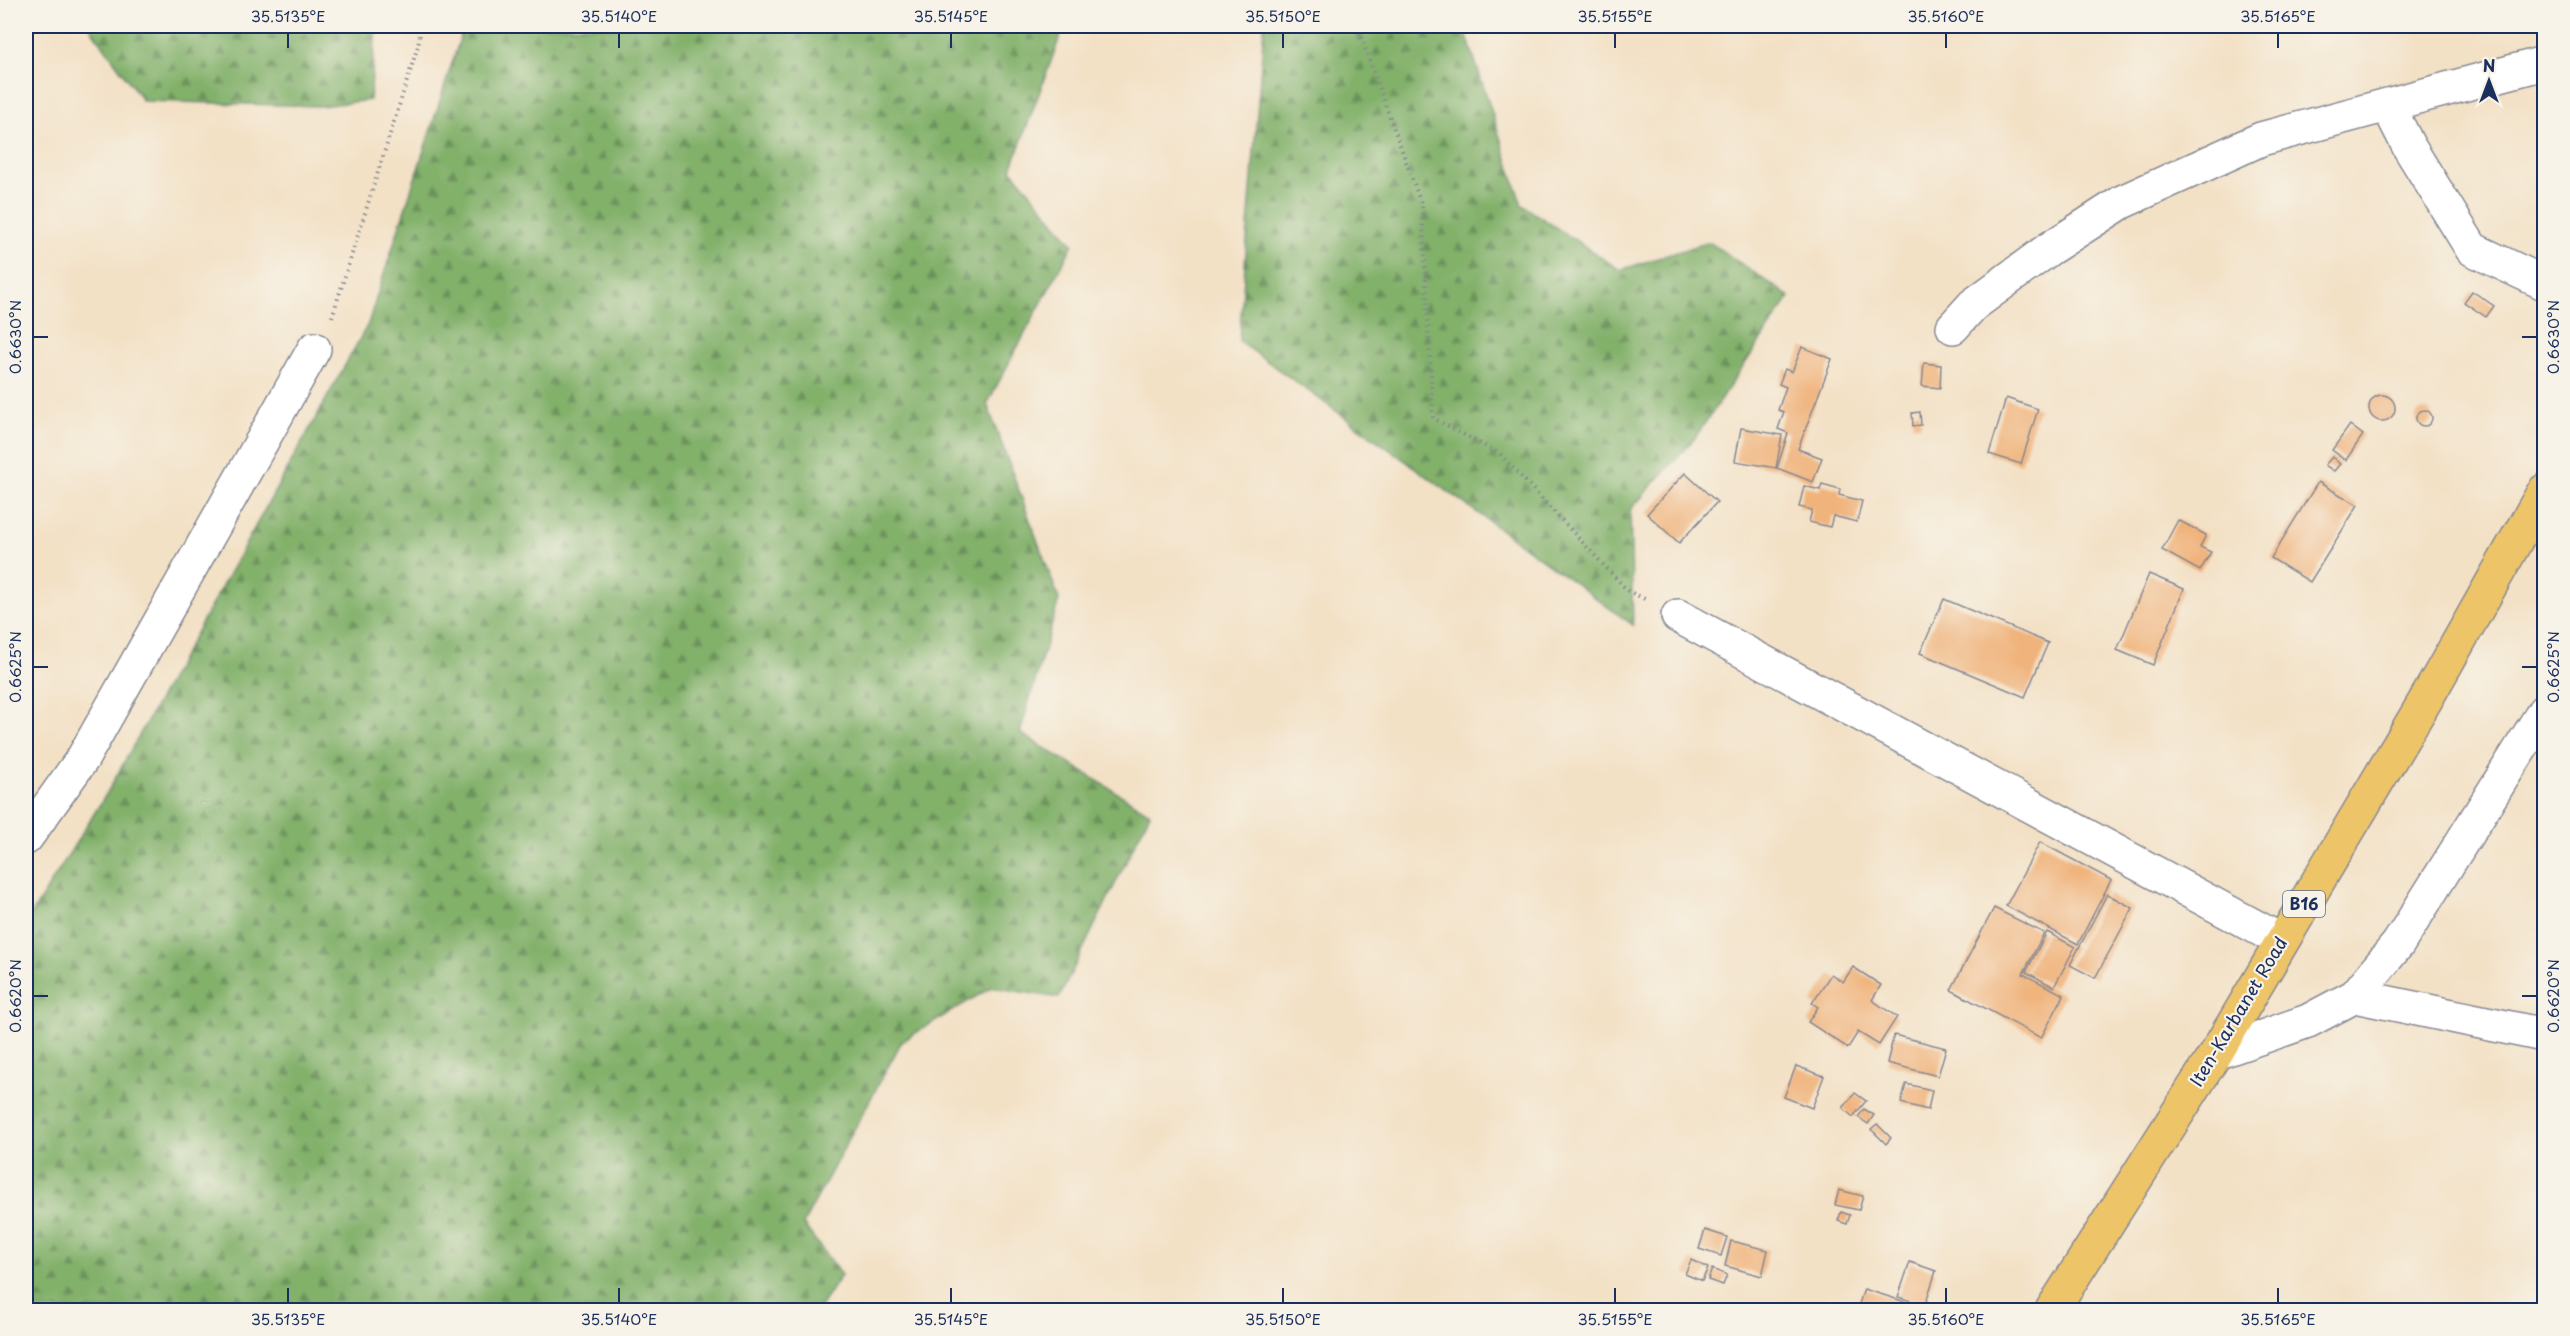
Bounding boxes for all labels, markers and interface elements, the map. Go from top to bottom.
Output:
text: 35.5135°E [251,4,325,27]
text: 35.5140°E [581,4,657,27]
text: 35.5145°E [914,4,988,27]
text: 35.5150°E [1245,4,1321,27]
text: 35.5155°E [1577,4,1653,27]
text: 35.5160°E [1907,4,1985,27]
text: 35.5165°E [2240,4,2316,27]
north arrow [2459,51,2519,111]
text: N [2483,53,2495,77]
text: 0.6630°N [3,300,26,374]
text: 0.6630°N [2541,300,2564,374]
text: 0.6625°N [3,631,26,703]
text: 0.6625°N [2541,631,2564,703]
road number: B16 [2283,891,2325,917]
street label: Iten-Karbanet Road [2182,931,2293,1091]
text: 0.6620°N [3,959,26,1033]
text: 0.6620°N [2541,959,2564,1033]
text: 35.5135°E [251,1307,325,1330]
text: 35.5140°E [581,1307,657,1330]
text: 35.5145°E [914,1307,988,1330]
text: 35.5150°E [1245,1307,1321,1330]
text: 35.5155°E [1577,1307,1653,1330]
text: 35.5160°E [1907,1307,1985,1330]
text: 35.5165°E [2240,1307,2316,1330]

